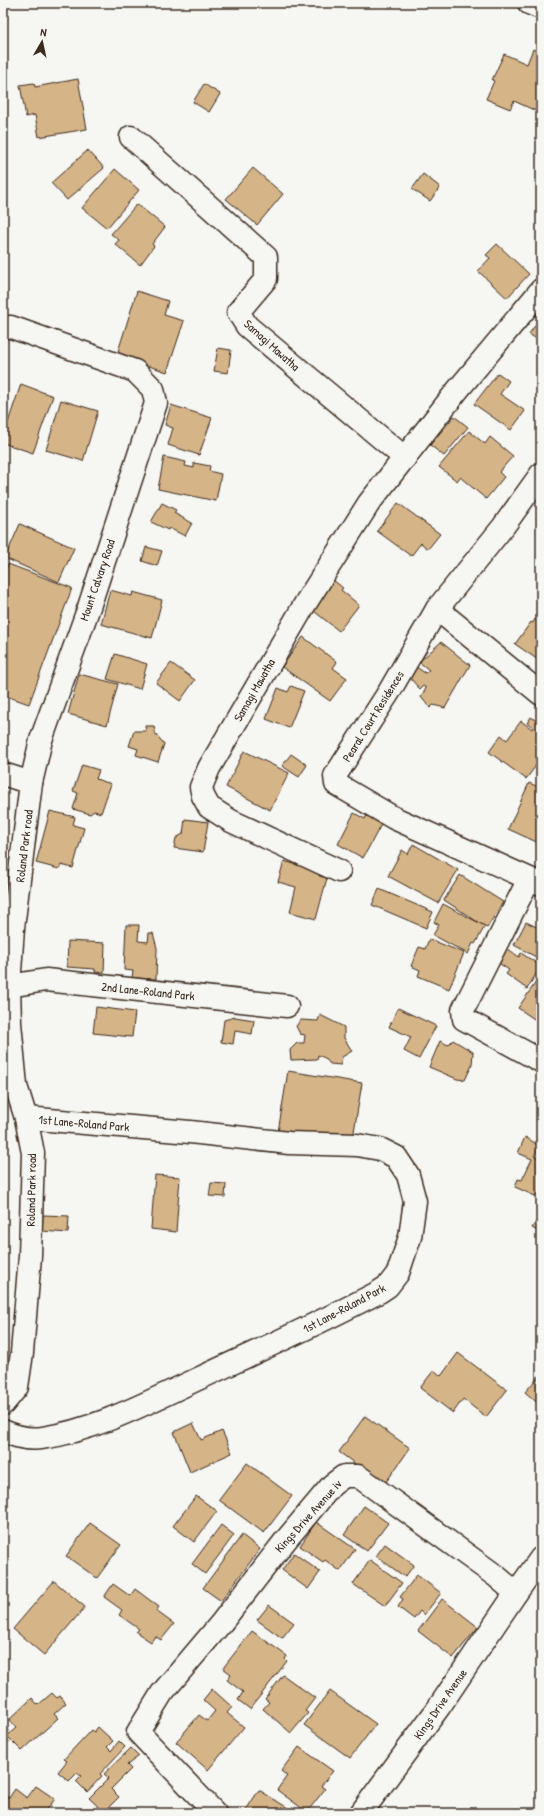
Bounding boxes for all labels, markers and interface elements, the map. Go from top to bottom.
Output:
north arrow [22,22,62,62]
text: N [40,25,48,40]
street label: Samagi Mawatha [240,315,304,375]
street label: Mount Calvary Road [75,537,119,623]
street label: Samagi Mawatha [229,655,279,724]
street label: Pearal Court Residences [338,667,408,765]
street label: Roland Park road [11,809,37,883]
street label: 2nd Lane-Roland Park [100,978,196,1004]
street label: 1st Lane-Roland Park [38,1111,130,1135]
street label: Roland Park road [22,1153,40,1227]
street label: 1st Lane-Roland Park [300,1279,388,1337]
street label: Kings Drive Avenue iv [271,1476,346,1556]
street label: Kings Drive Avenue [409,1665,471,1743]

